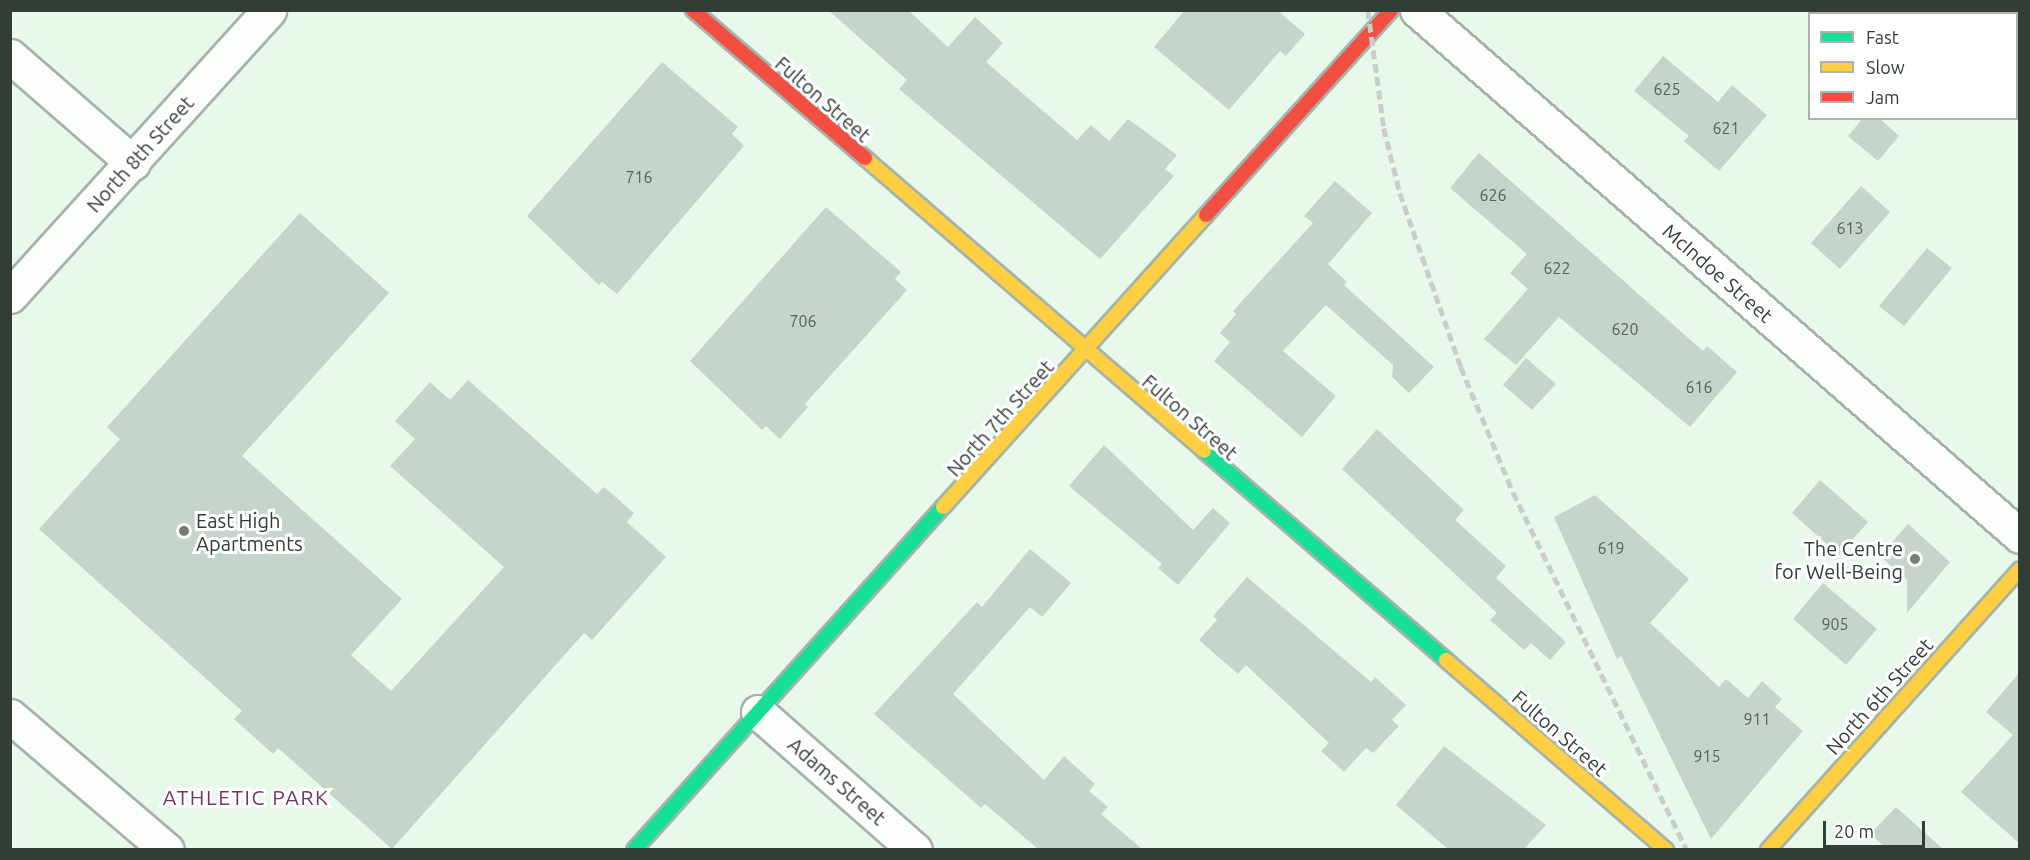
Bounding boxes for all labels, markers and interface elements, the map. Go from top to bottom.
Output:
legend [1808,12,2018,120]
text: Fast [1866,27,1899,47]
street label: Fulton Street [771,51,875,147]
text: Slow [1866,57,1905,77]
house number: 625 [1653,79,1681,99]
text: Jam [1866,87,1900,107]
street label: North 8th Street [81,91,199,217]
house number: 621 [1712,118,1740,138]
house number: 716 [625,167,653,187]
house number: 626 [1479,185,1507,205]
house number: 613 [1836,218,1864,238]
street label: McIndoe Street [1658,219,1778,327]
house number: 622 [1543,258,1571,278]
house number: 706 [789,311,817,331]
house number: 620 [1611,319,1639,339]
street label: North 7th Street [941,355,1059,481]
street label: Fulton Street [1138,369,1242,465]
house number: 616 [1685,377,1713,397]
place label: East High Apartments [196,508,303,555]
marker: East High Apartments [177,524,191,538]
place label: The Centre for Well-Being [1775,536,1903,583]
house number: 619 [1597,538,1625,558]
marker: The Centre for Well-Being [1908,552,1922,566]
house number: 905 [1821,614,1849,634]
street label: North 6th Street [1820,633,1938,759]
street label: Fulton Street [1508,685,1612,781]
house number: 911 [1743,709,1771,729]
street label: Adams Street [783,732,891,830]
house number: 915 [1693,746,1721,766]
district label: ATHLETIC PARK [163,784,329,810]
scale bar [1826,809,1928,847]
text: 20 m [1834,821,1874,841]

